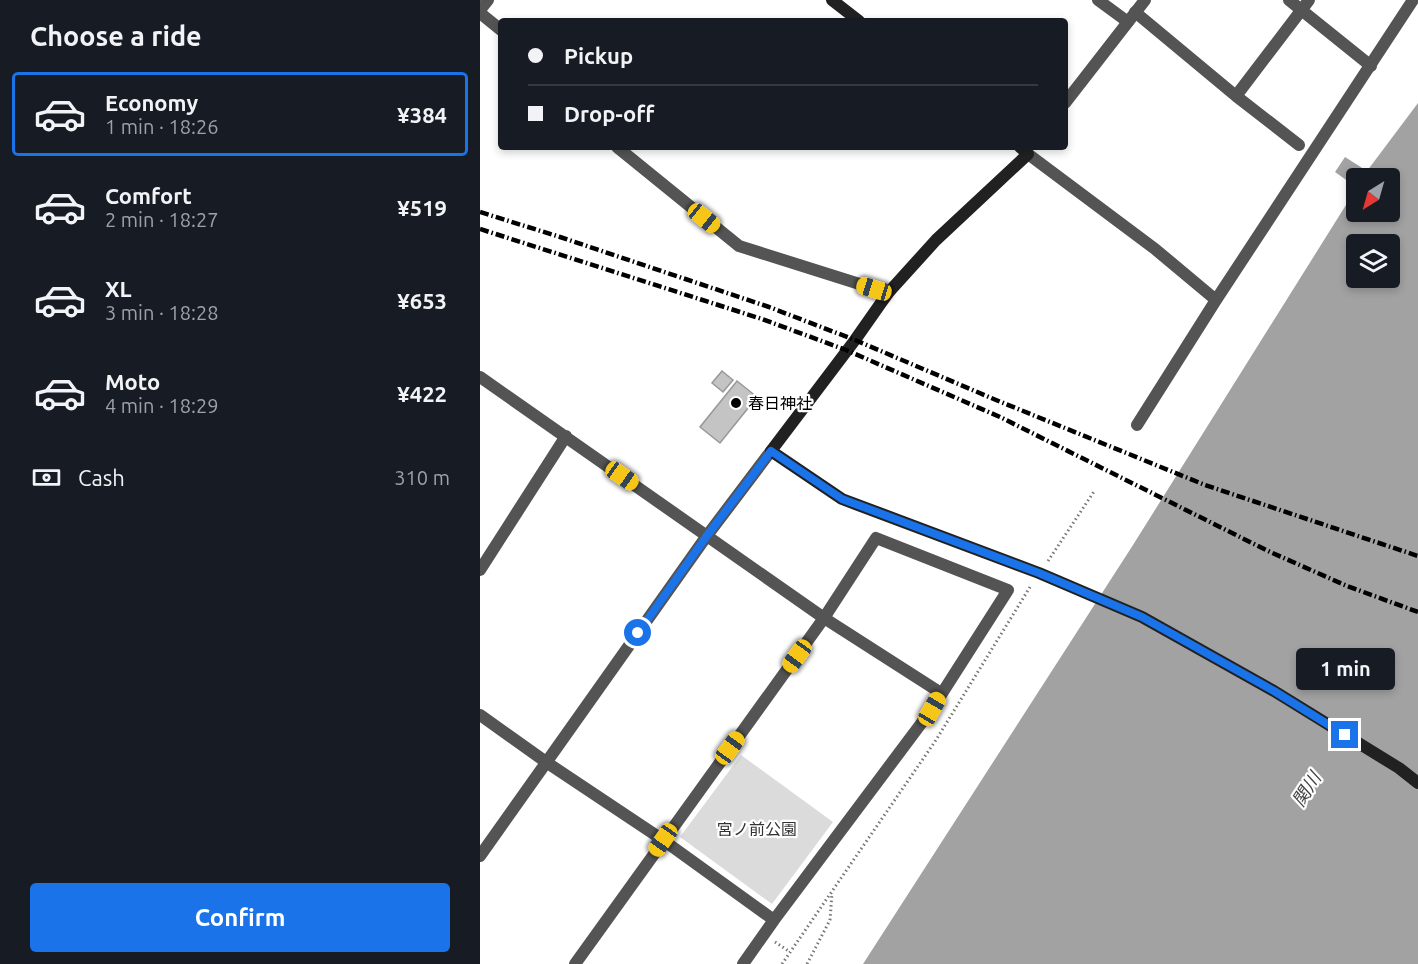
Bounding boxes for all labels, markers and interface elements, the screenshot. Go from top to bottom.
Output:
text: Choose a ride [30,21,202,51]
text: Pickup [564,43,633,68]
icon: car [33,87,87,141]
text: Economy [105,90,198,115]
text: Drop-off [564,101,654,126]
text: ¥384 [397,102,447,127]
text: 1 min · 18:26 [105,115,219,138]
north arrow [1346,168,1400,222]
map controls [1346,168,1400,288]
icon: car [33,180,87,234]
text: Comfort [105,183,192,208]
text: ¥519 [397,195,447,220]
car [684,200,724,236]
text: 2 min · 18:27 [105,208,219,231]
button: layers [1346,234,1400,288]
icon: car [33,273,87,327]
car [854,275,894,303]
text: XL [105,276,132,301]
text: ¥653 [397,288,447,313]
text: 3 min · 18:28 [105,301,219,324]
icon: car [33,366,87,420]
text: Moto [105,369,160,394]
text: ¥422 [397,381,447,406]
text: 4 min · 18:29 [105,394,219,417]
place label: 春日神社 [748,394,812,412]
marker: 春日神社 [729,396,743,410]
car [602,458,642,494]
icon: cash [30,461,63,494]
text: Cash [78,465,125,490]
text: 310 m [394,466,450,489]
route start [624,619,651,646]
car [779,636,815,676]
callout: 1 min [1296,648,1394,690]
text: 1 min [1320,657,1371,680]
car [915,689,949,729]
route end [1331,721,1358,748]
car [712,728,748,768]
water label: 関川 [1288,767,1325,810]
car [645,820,681,860]
park label: 宮ノ前公園 [717,820,797,838]
button: Confirm [30,883,450,952]

